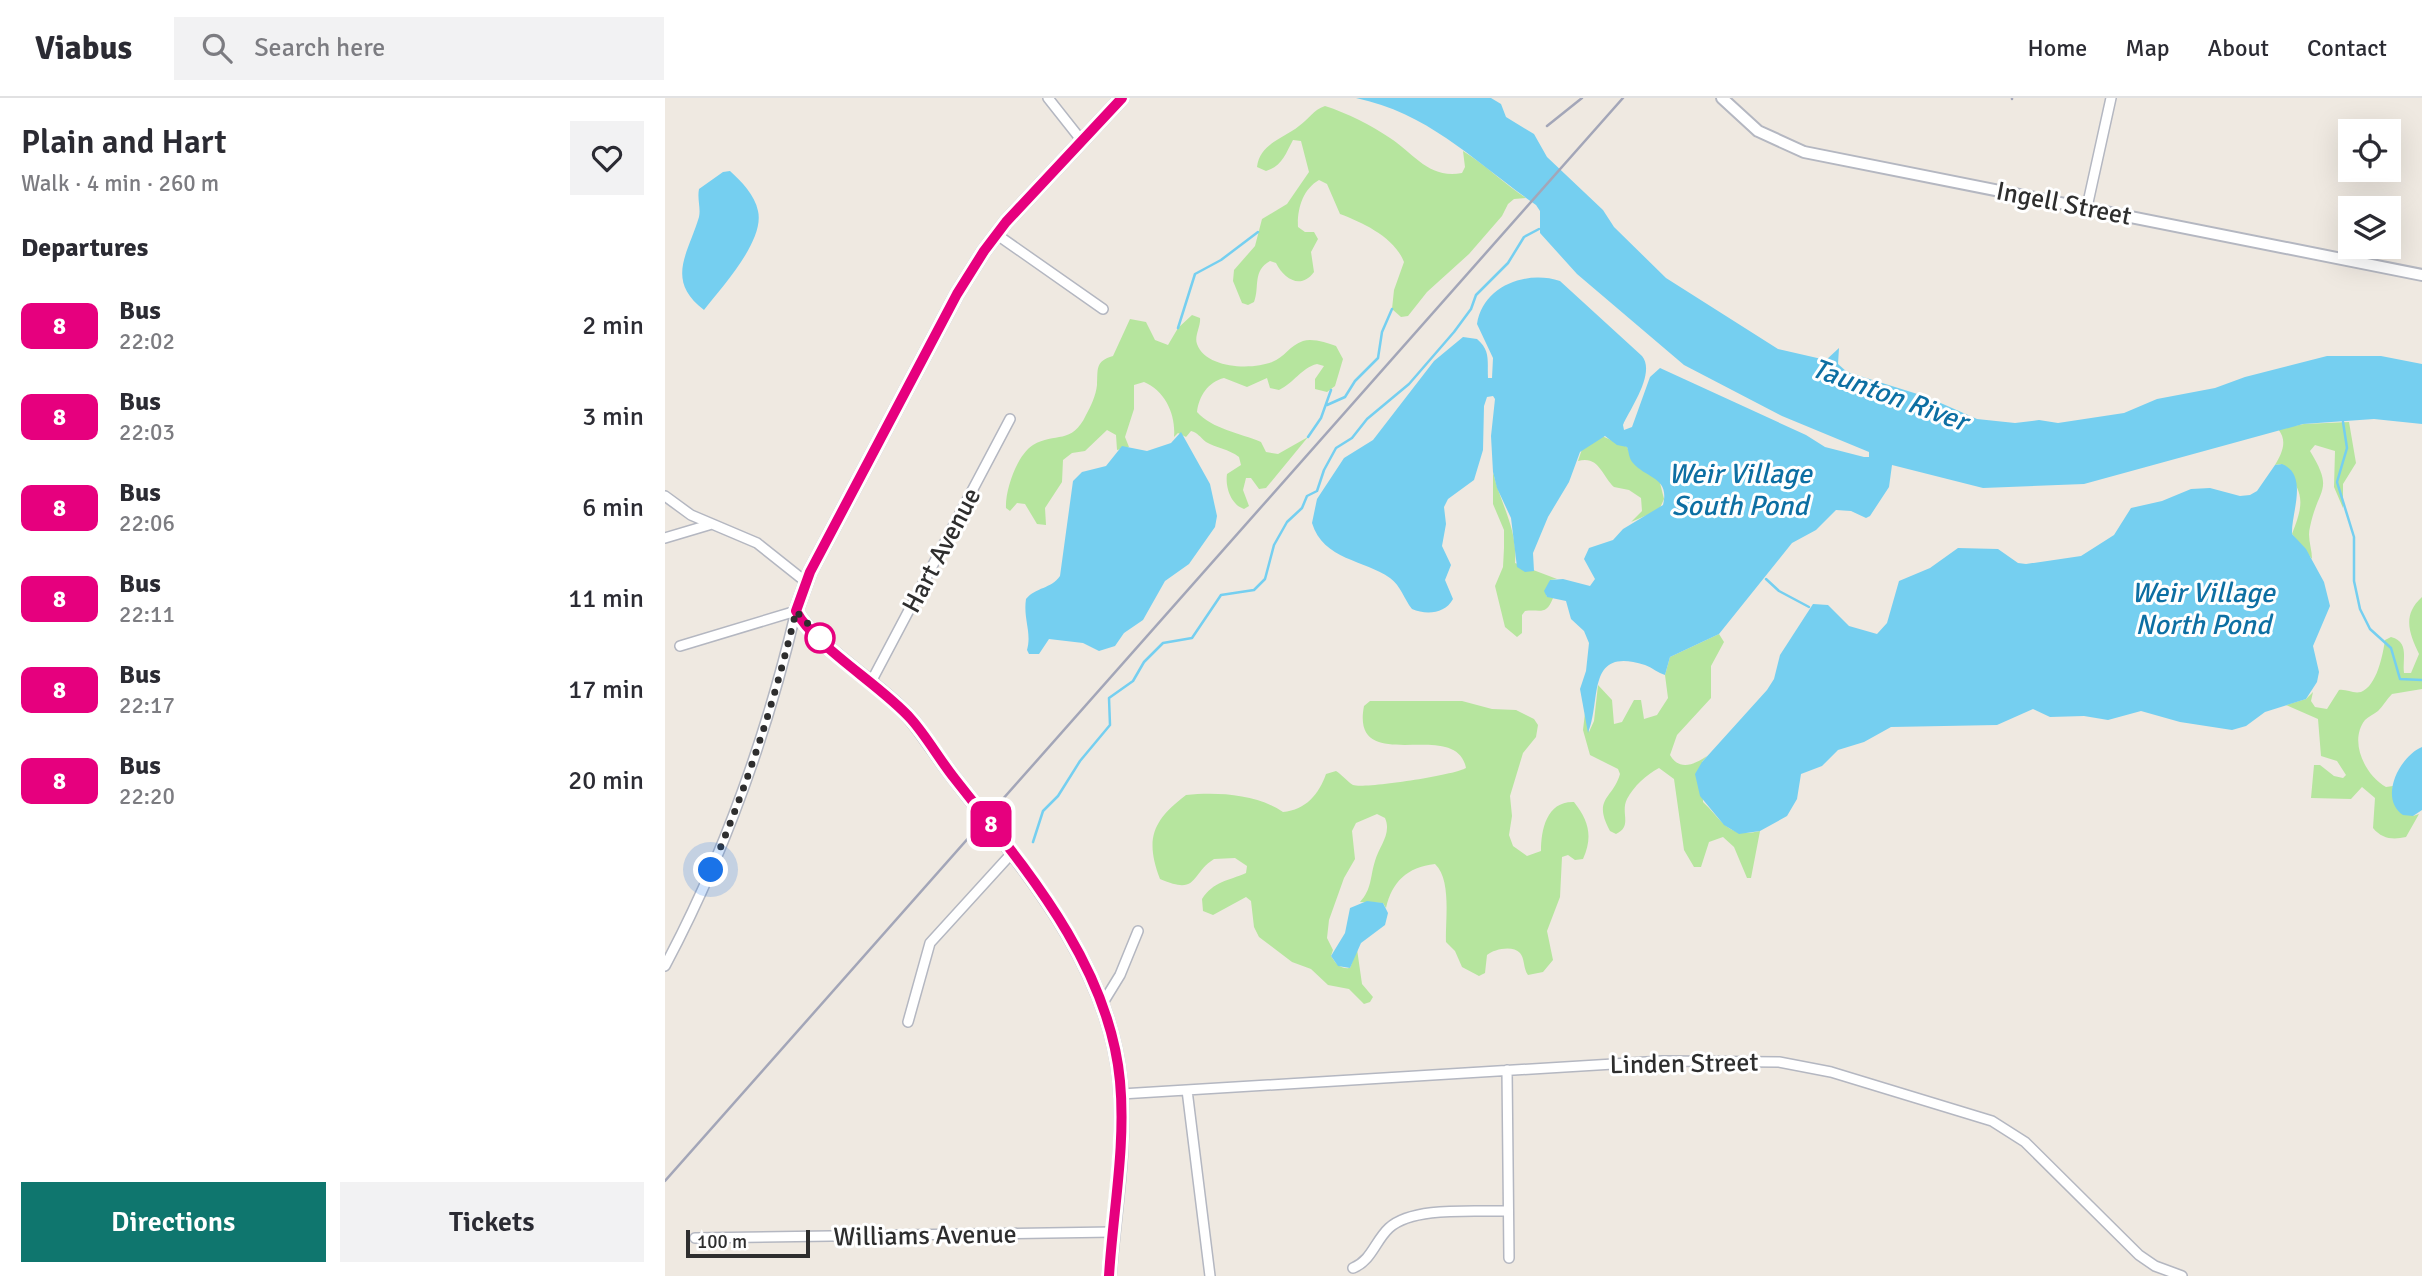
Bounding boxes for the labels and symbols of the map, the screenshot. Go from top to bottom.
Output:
street label: Ingell Street [1994,175,2134,233]
water label: Taunton River [1807,351,1975,440]
water label: Weir Village South Pond [1668,457,1814,523]
street label: Hart Avenue [896,482,988,618]
water label: Weir Village North Pond [2131,576,2277,642]
unlabelled marker [805,623,835,653]
line badge: 8 [968,801,1014,847]
your location [693,852,728,887]
street label: Linden Street [1609,1047,1759,1081]
street label: Williams Avenue [833,1218,1017,1254]
scale bar [686,1227,810,1259]

